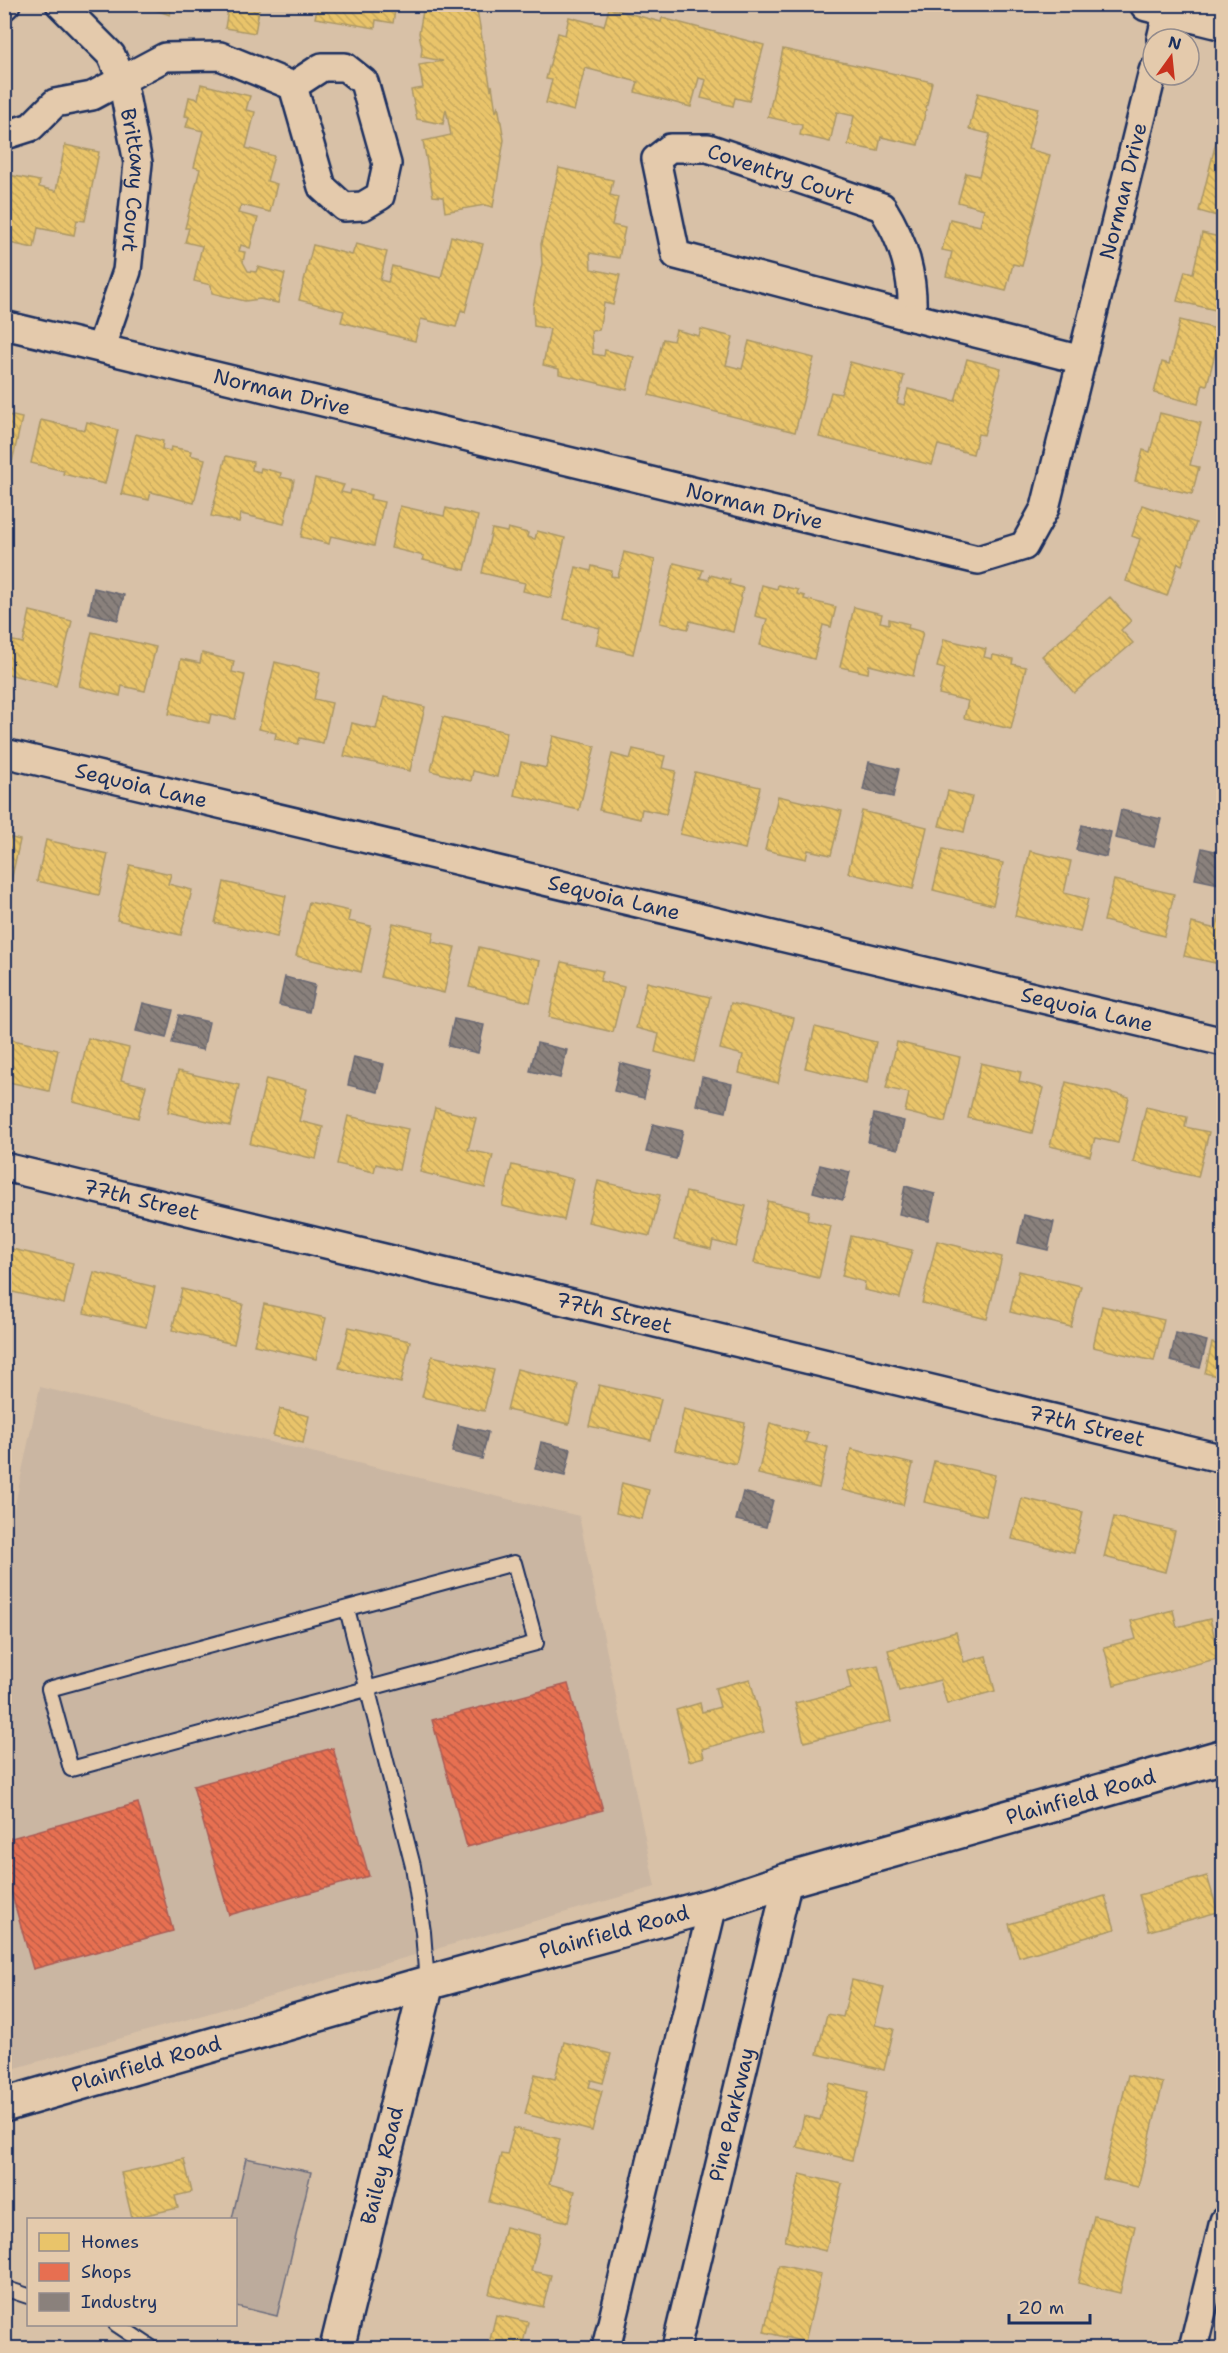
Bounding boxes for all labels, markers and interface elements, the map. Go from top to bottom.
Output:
north arrow [1141,27,1201,87]
text: N [1166,31,1184,55]
street label: Brittany Court [114,106,152,254]
street label: Norman Drive [1093,120,1154,262]
street label: Coventry Court [704,137,858,211]
street label: Norman Drive [211,362,353,422]
street label: Norman Drive [683,476,826,536]
street label: Sequoia Lane [72,756,210,815]
street label: Sequoia Lane [545,868,683,927]
street label: Sequoia Lane [1018,980,1156,1039]
street label: 77th Street [80,1172,202,1227]
street label: 77th Street [553,1286,675,1340]
street label: 77th Street [1025,1399,1147,1454]
street label: Plainfield Road [1002,1762,1159,1831]
street label: Plainfield Road [536,1898,692,1966]
street label: Plainfield Road [68,2029,224,2099]
street label: Pine Parkway [702,2045,761,2185]
street label: Bailey Road [354,2103,410,2227]
legend [27,2218,237,2326]
text: Homes [81,2230,139,2254]
text: Shops [81,2260,132,2284]
scale bar [1009,2287,1090,2325]
text: Industry [81,2290,157,2314]
text: 20 m [1018,2296,1064,2320]

